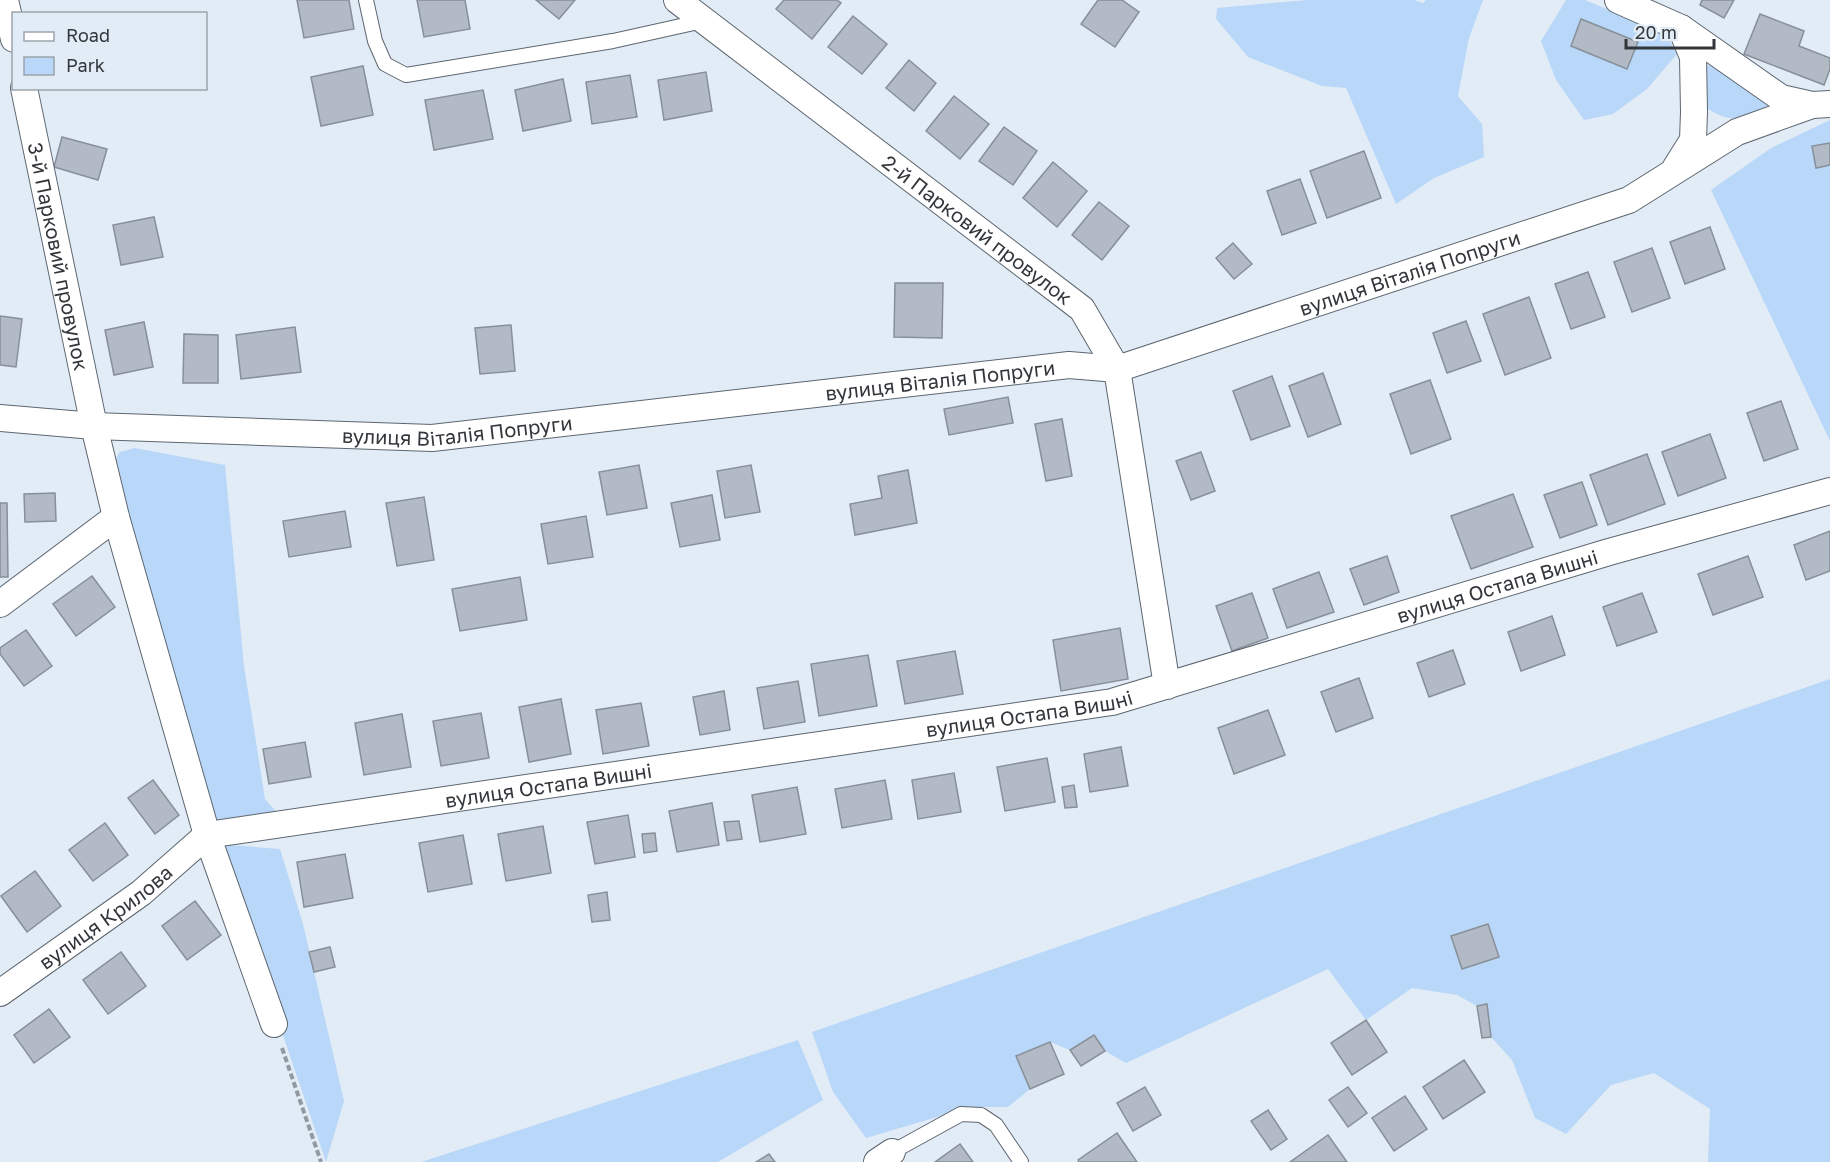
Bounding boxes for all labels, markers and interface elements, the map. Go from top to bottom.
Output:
legend [12,12,207,90]
scale bar [1626,12,1714,50]
text: 20 m [1635,21,1677,43]
text: Road [66,24,110,46]
text: Park [66,54,105,76]
street label: 3-й Парковий провулок [24,140,94,373]
street label: 2-й Парковий провулок [878,149,1077,309]
street label: вулиця Віталія Попруги [1296,225,1523,320]
street label: вулиця Віталія Попруги [824,355,1056,405]
street label: вулиця Віталія Попруги [342,410,573,450]
street label: вулиця Остапа Вишні [1394,544,1601,627]
street label: вулиця Остапа Вишні [924,685,1135,741]
street label: вулиця Остапа Вишні [443,758,653,812]
street label: вулиця Крилова [34,860,177,974]

